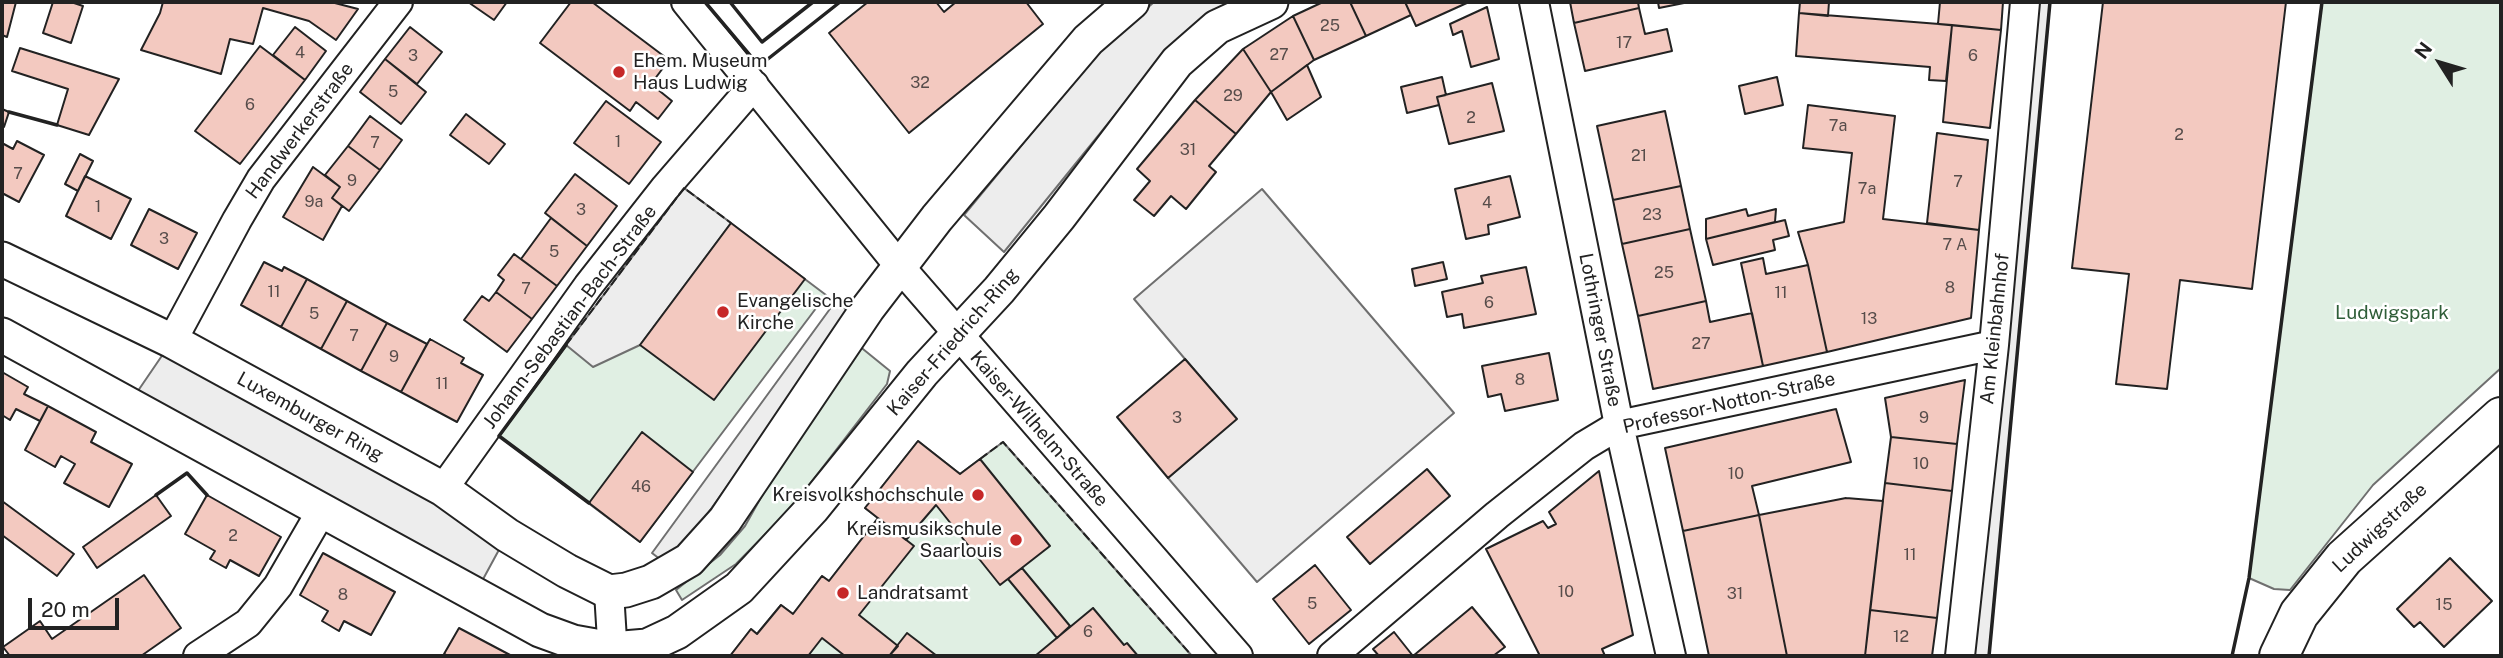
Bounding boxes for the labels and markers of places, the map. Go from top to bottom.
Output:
place label: Ehem. Museum Haus Ludwig [633,50,767,94]
marker: Ehem. Museum Haus Ludwig [611,64,627,80]
place label: Evangelische Kirche [737,290,854,334]
marker: Evangelische Kirche [715,304,731,320]
place label: Kreisvolkshochschule [772,484,964,506]
marker: Kreisvolkshochschule [970,487,986,503]
place label: Kreismusikschule Saarlouis [846,518,1002,562]
marker: Kreismusikschule Saarlouis [1008,532,1024,548]
place label: Landratsamt [857,582,969,604]
marker: Landratsamt [835,585,851,601]

